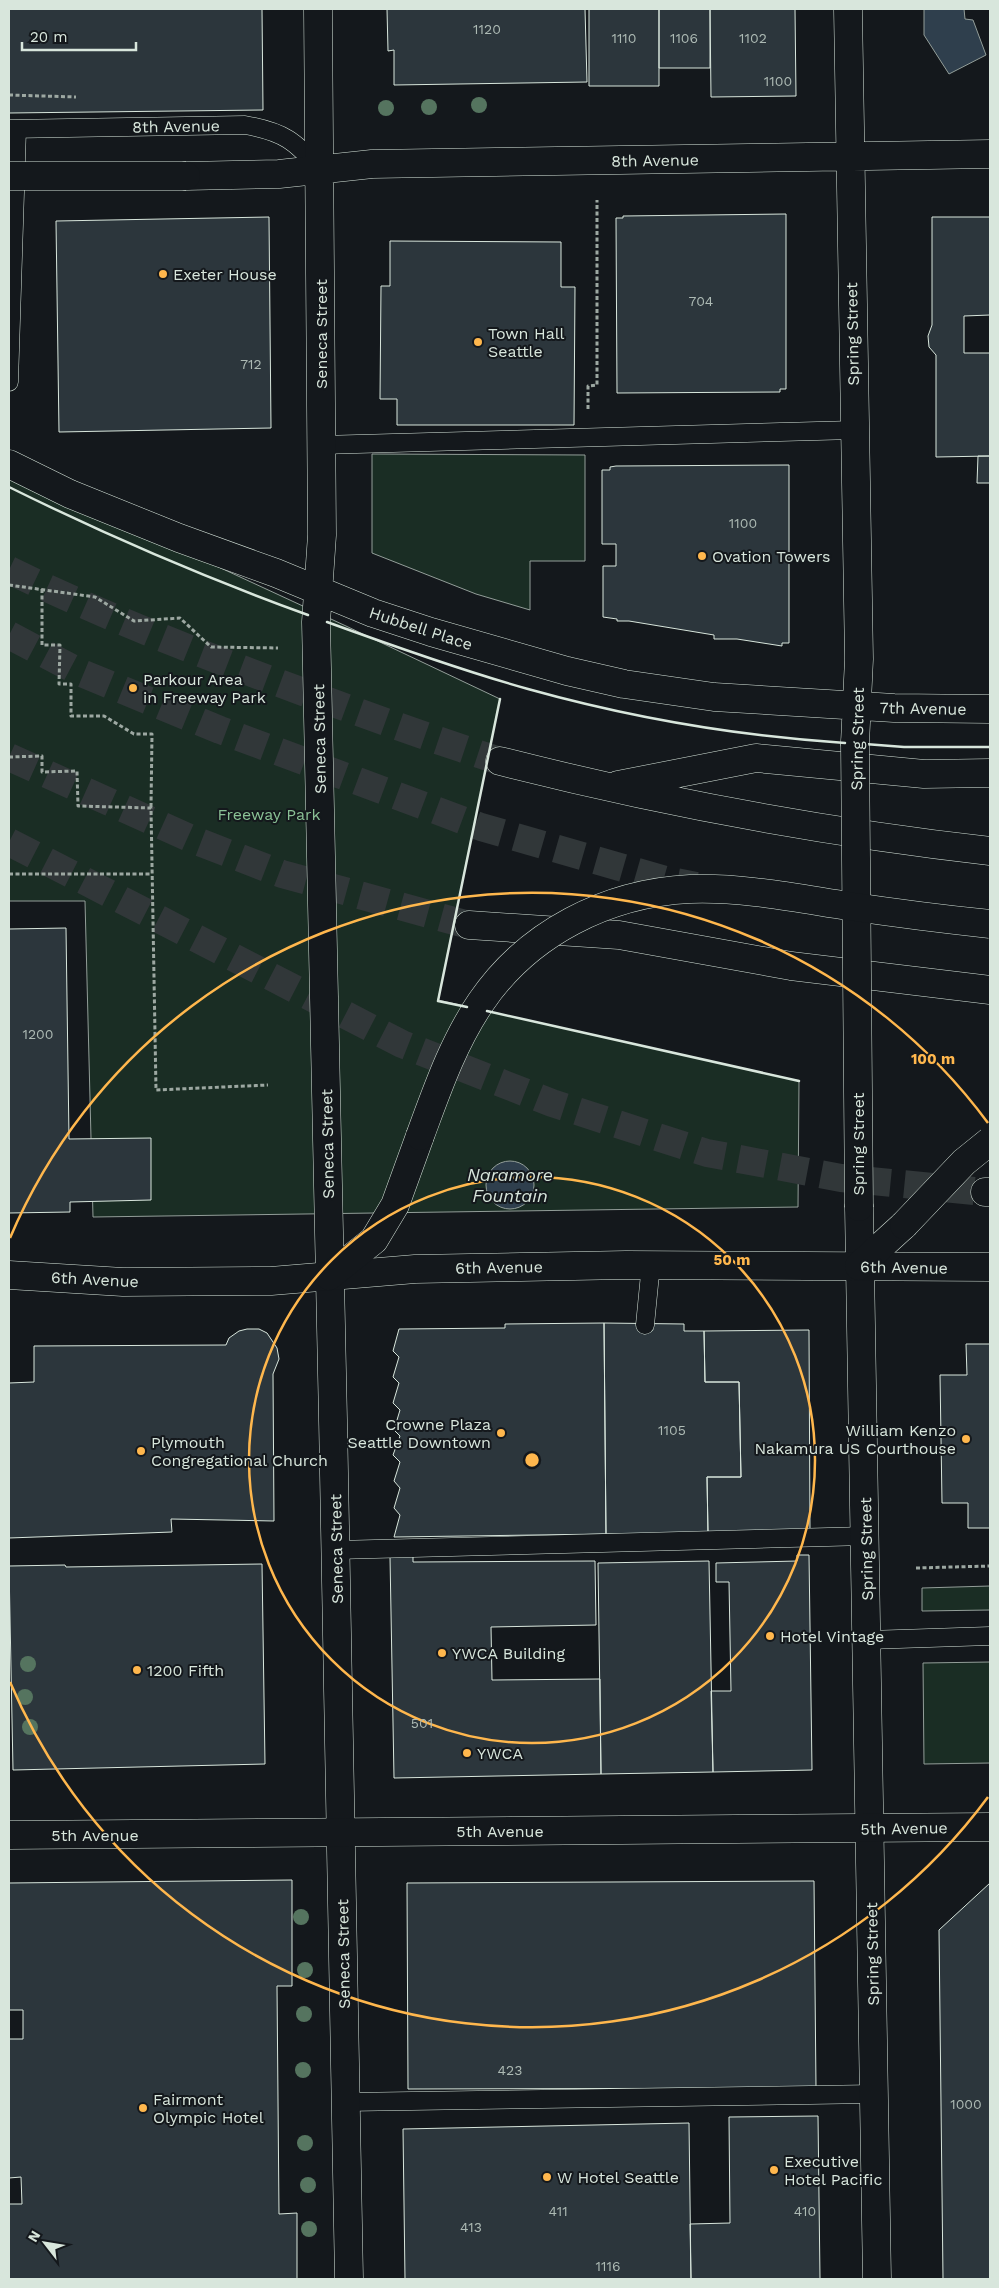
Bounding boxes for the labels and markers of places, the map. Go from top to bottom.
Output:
place label: Exeter House [173,265,277,284]
marker: Exeter House [157,268,169,280]
place label: Town Hall Seattle [488,324,565,361]
marker: Town Hall Seattle [472,336,484,348]
place label: Ovation Towers [712,547,831,566]
marker: Ovation Towers [696,550,708,562]
place label: Parkour Area in Freeway Park [143,670,266,707]
marker: Parkour Area in Freeway Park [127,682,139,694]
place label: Crowne Plaza Seattle Downtown [347,1415,491,1452]
place label: William Kenzo Nakamura US Courthouse [754,1421,956,1458]
marker: Crowne Plaza Seattle Downtown [495,1427,507,1439]
place label: Plymouth Congregational Church [151,1433,328,1470]
marker: William Kenzo Nakamura US Courthouse [960,1433,972,1445]
marker: Plymouth Congregational Church [135,1445,147,1457]
centre of rings [523,1451,541,1469]
place label: Hotel Vintage [780,1627,884,1646]
marker: Hotel Vintage [764,1630,776,1642]
place label: YWCA Building [452,1644,565,1663]
marker: YWCA Building [436,1647,448,1659]
place label: 1200 Fifth [147,1661,224,1680]
marker: 1200 Fifth [131,1664,143,1676]
place label: YWCA [477,1744,523,1763]
marker: YWCA [461,1747,473,1759]
place label: Fairmont Olympic Hotel [153,2090,264,2127]
marker: Fairmont Olympic Hotel [137,2102,149,2114]
place label: Executive Hotel Pacific [784,2152,882,2189]
marker: Executive Hotel Pacific [768,2164,780,2176]
place label: W Hotel Seattle [557,2168,679,2187]
marker: W Hotel Seattle [541,2171,553,2183]

